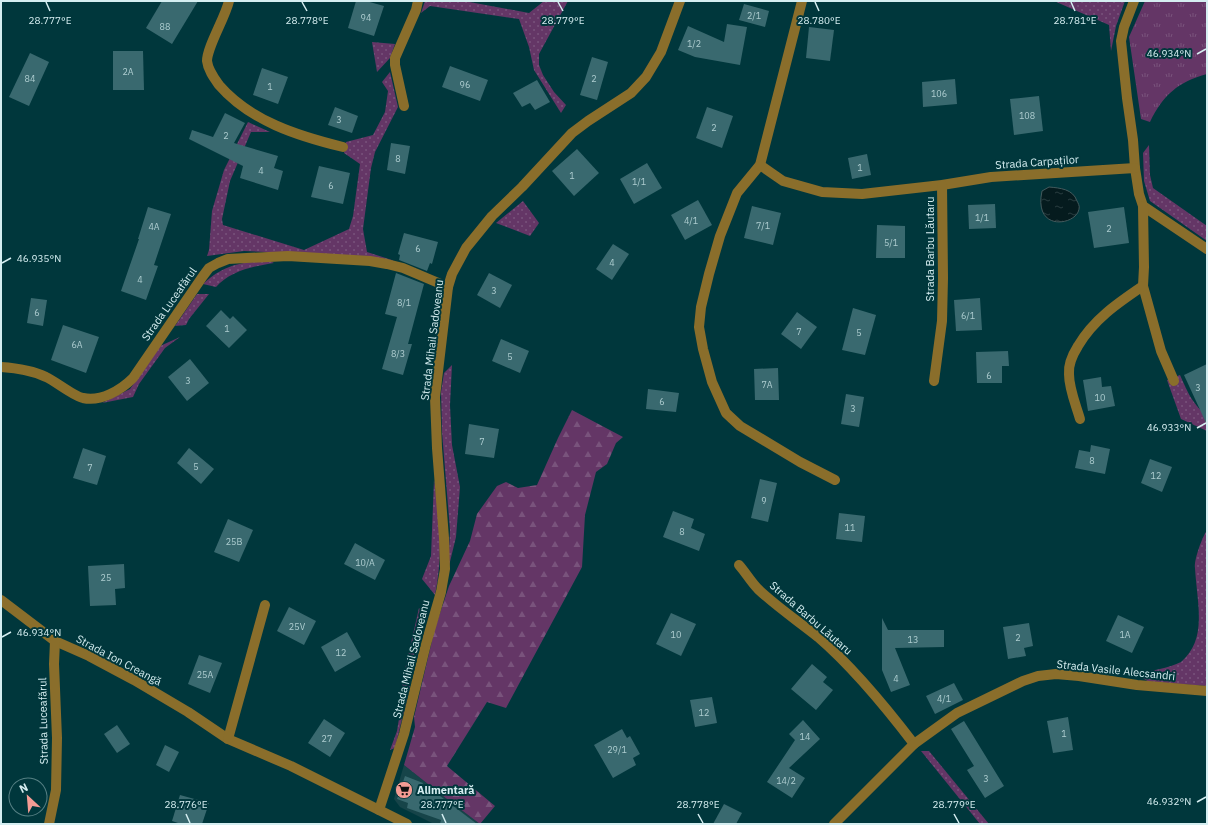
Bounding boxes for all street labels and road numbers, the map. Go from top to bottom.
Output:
street label: Strada Carpaților [995,152,1079,172]
street label: Strada Barbu Lăutaru [923,197,937,301]
street label: Strada Luceafărul [138,264,200,344]
street label: Strada Mihail Sadoveanu [418,279,446,401]
street label: Strada Barbu Lăutaru [767,578,855,658]
street label: Strada Mihail Sadoveanu [390,598,432,720]
street label: Strada Ion Creangă [74,632,164,689]
street label: Strada Vasile Alecsandri [1056,657,1176,683]
street label: Strada Luceafărul [35,678,51,764]

